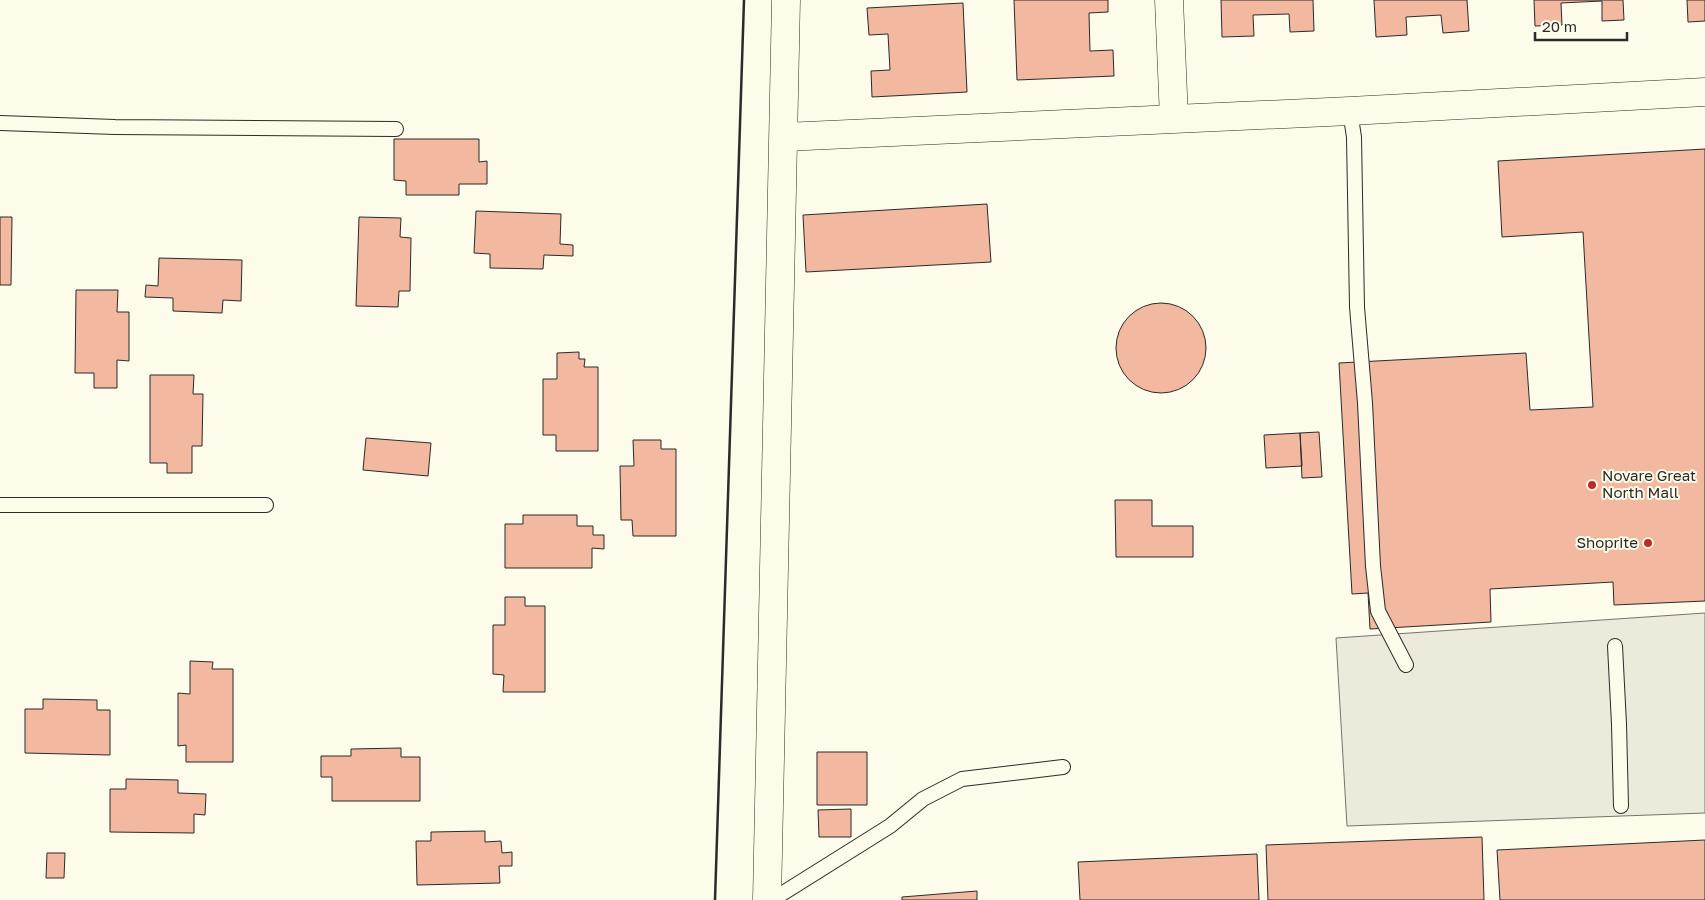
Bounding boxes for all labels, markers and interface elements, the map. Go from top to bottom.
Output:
scale bar [1535,10,1628,42]
text: 20 m [1542,17,1577,35]
place label: Novare Great North Mall [1602,466,1696,501]
marker: Novare Great North Mall [1586,479,1598,491]
place label: Shoprite [1576,533,1638,551]
marker: Shoprite [1642,537,1654,549]

